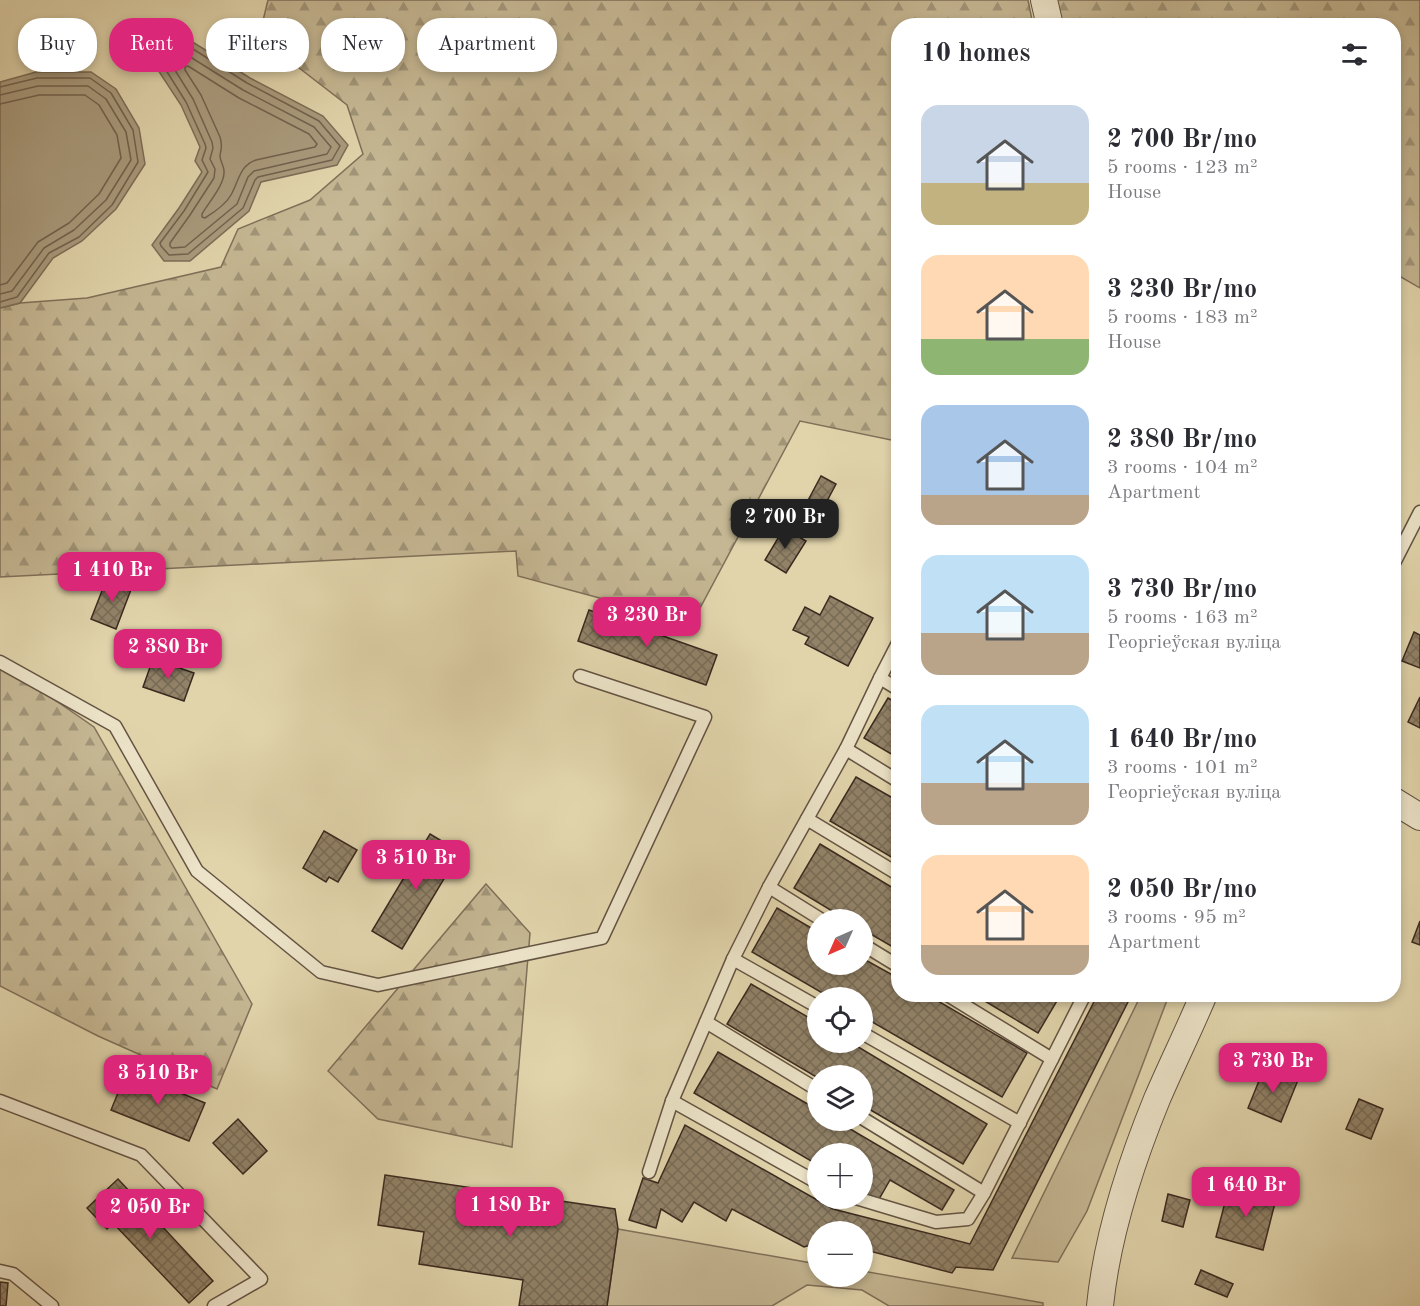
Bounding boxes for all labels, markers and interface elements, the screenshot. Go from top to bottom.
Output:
chip: Buy [18,18,97,72]
chip: Rent [109,18,194,72]
chip: Filters [206,18,309,72]
chip: New [321,18,405,72]
chip: Apartment [417,18,557,72]
icon: filters [1338,38,1371,71]
text: 10 homes [921,41,1030,67]
text: 2 700 Br/mo [1107,127,1257,153]
icon: home [969,129,1041,201]
text: 5 rooms · 123 m² [1107,158,1257,178]
text: House [1107,183,1161,203]
text: 3 230 Br/mo [1107,277,1257,303]
icon: home [969,279,1041,351]
text: 5 rooms · 183 m² [1107,308,1257,328]
text: House [1107,333,1161,353]
text: 2 380 Br/mo [1107,427,1257,453]
icon: home [969,429,1041,501]
text: 3 rooms · 104 m² [1107,458,1257,478]
text: Apartment [1107,483,1201,503]
pin: 2 700 Br [723,499,847,550]
text: 2 700 Br [745,508,825,528]
pin: 1 410 Br [50,552,174,603]
text: 1 410 Br [72,561,152,581]
text: 3 730 Br/mo [1107,577,1257,603]
icon: home [969,579,1041,651]
pin: 3 230 Br [585,597,709,648]
text: 3 230 Br [607,606,687,626]
text: 5 rooms · 163 m² [1107,608,1257,628]
pin: 2 380 Br [106,629,230,680]
text: Георгіеўская вуліца [1107,633,1281,653]
text: 2 380 Br [128,638,208,658]
text: 1 640 Br/mo [1107,727,1257,753]
icon: home [969,729,1041,801]
text: 3 rooms · 101 m² [1107,758,1257,778]
text: Георгіеўская вуліца [1107,783,1281,803]
pin: 3 510 Br [354,840,478,891]
text: 3 510 Br [376,849,456,869]
text: 2 050 Br/mo [1107,877,1257,903]
icon: home [969,879,1041,951]
text: 3 rooms · 95 m² [1107,908,1246,928]
north arrow [807,909,873,975]
map controls [807,909,873,1287]
text: Apartment [1107,933,1201,953]
button: locate [807,987,873,1053]
pin: 3 730 Br [1211,1043,1335,1094]
text: 3 730 Br [1233,1052,1313,1072]
pin: 3 510 Br [96,1055,220,1106]
text: 3 510 Br [118,1064,198,1084]
button: layers [807,1065,873,1131]
button: + [807,1143,873,1209]
pin: 1 640 Br [1184,1167,1308,1218]
text: 1 640 Br [1206,1176,1286,1196]
pin: 1 180 Br [448,1187,572,1238]
pin: 2 050 Br [88,1189,212,1240]
text: 1 180 Br [470,1196,550,1216]
text: 2 050 Br [110,1198,190,1218]
button: − [807,1221,873,1287]

